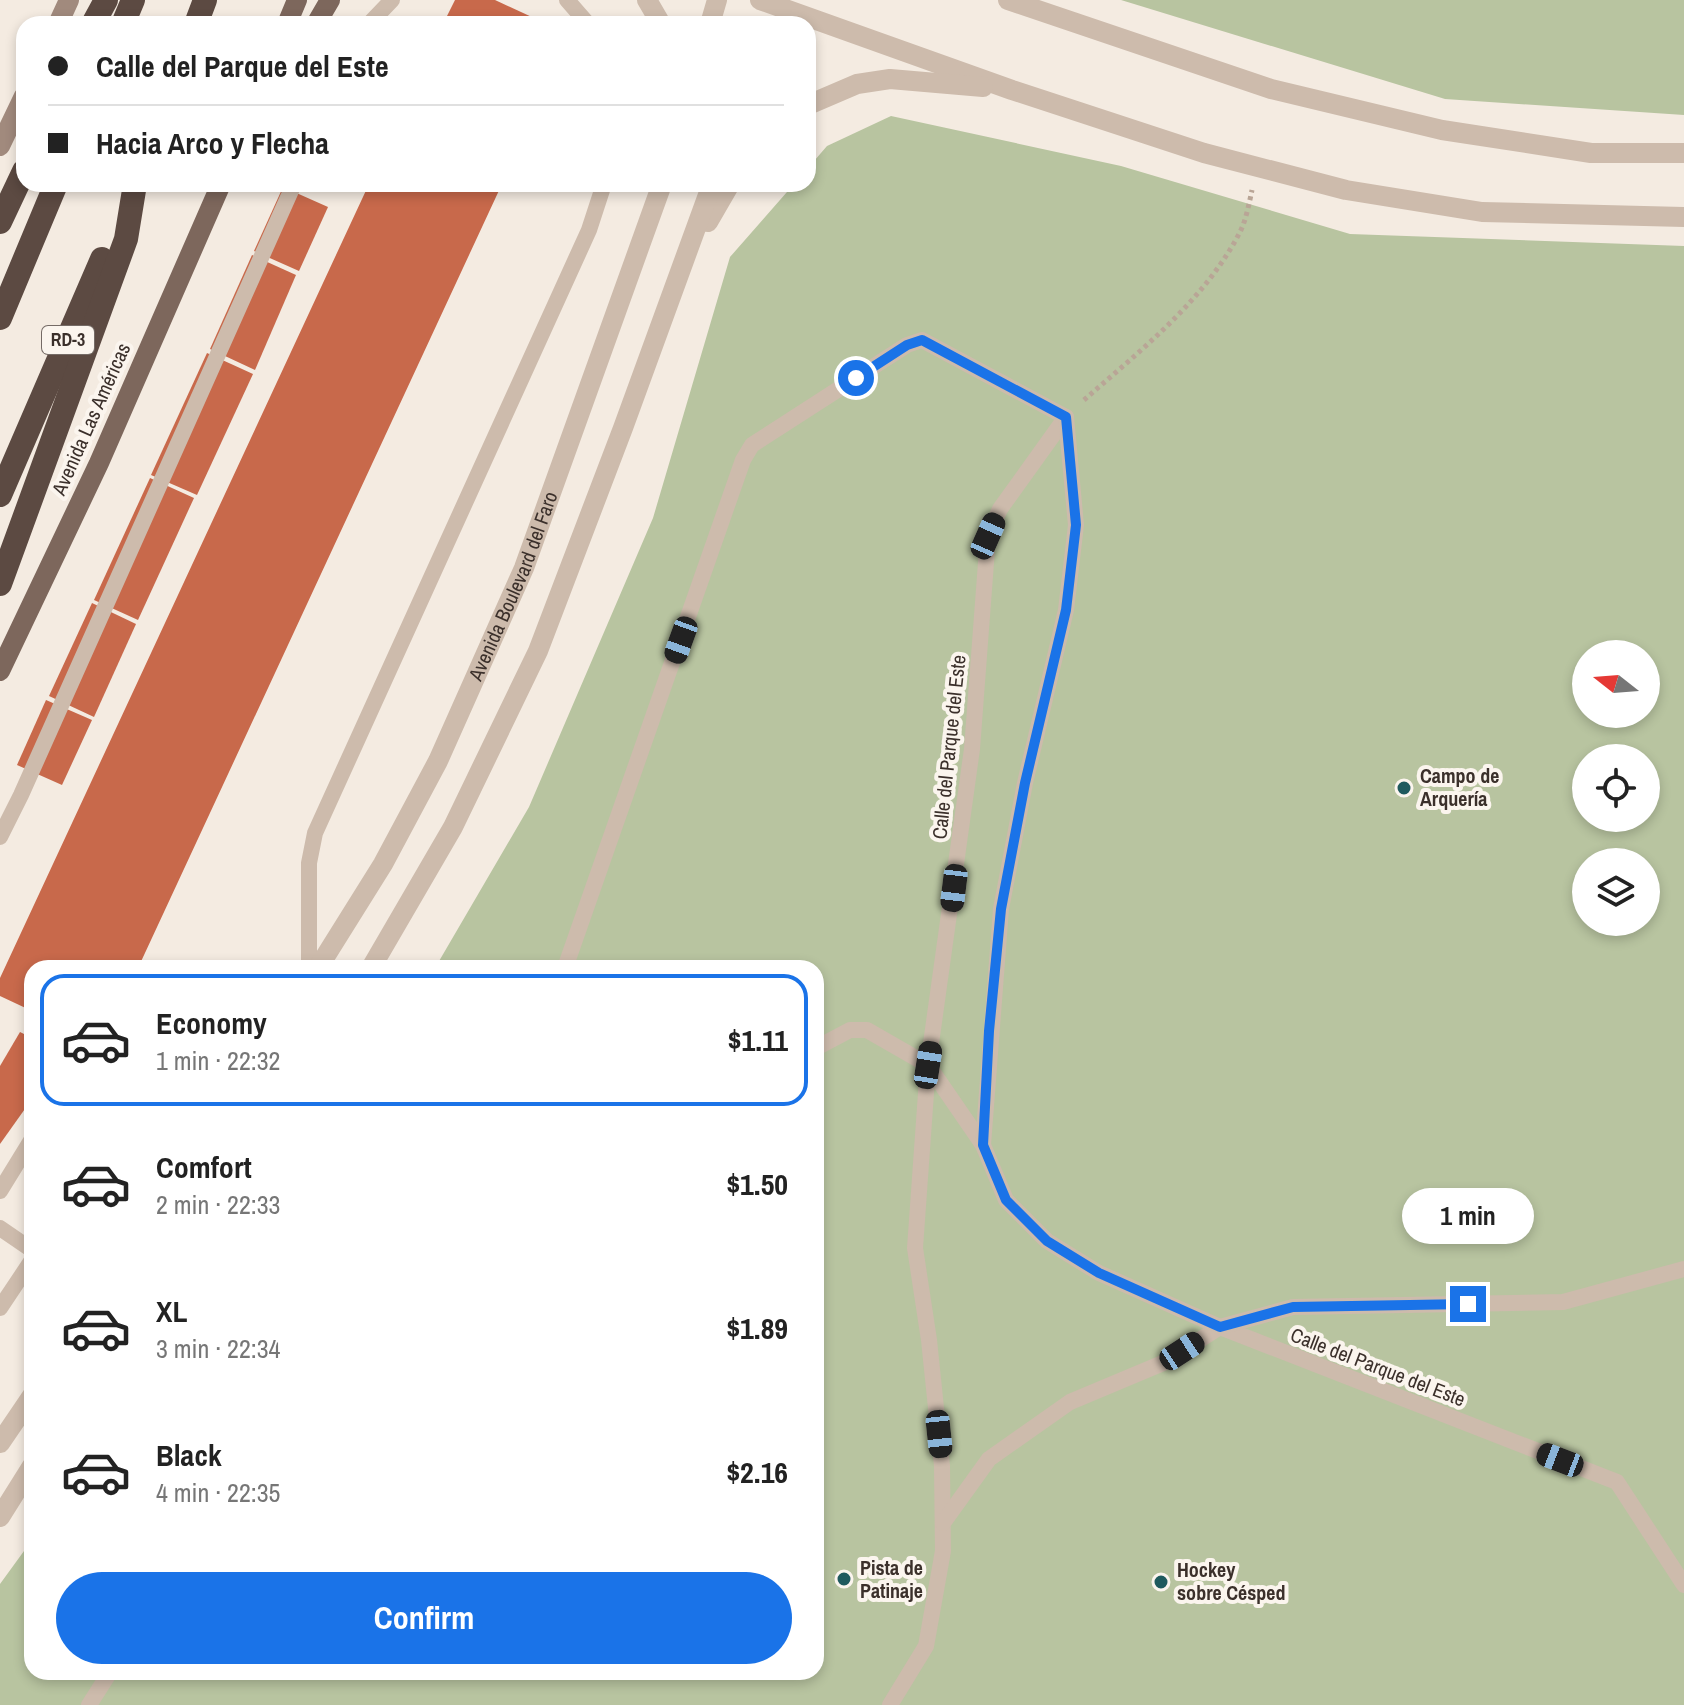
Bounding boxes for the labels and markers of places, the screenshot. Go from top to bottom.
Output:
place label: Campo de Arquería [1420,762,1499,812]
marker: Campo de Arquería [1395,779,1413,797]
place label: Pista de Patinaje [860,1554,923,1604]
place label: Hockey sobre Césped [1177,1556,1285,1606]
marker: Pista de Patinaje [835,1570,853,1588]
marker: Hockey sobre Césped [1152,1573,1170,1591]

